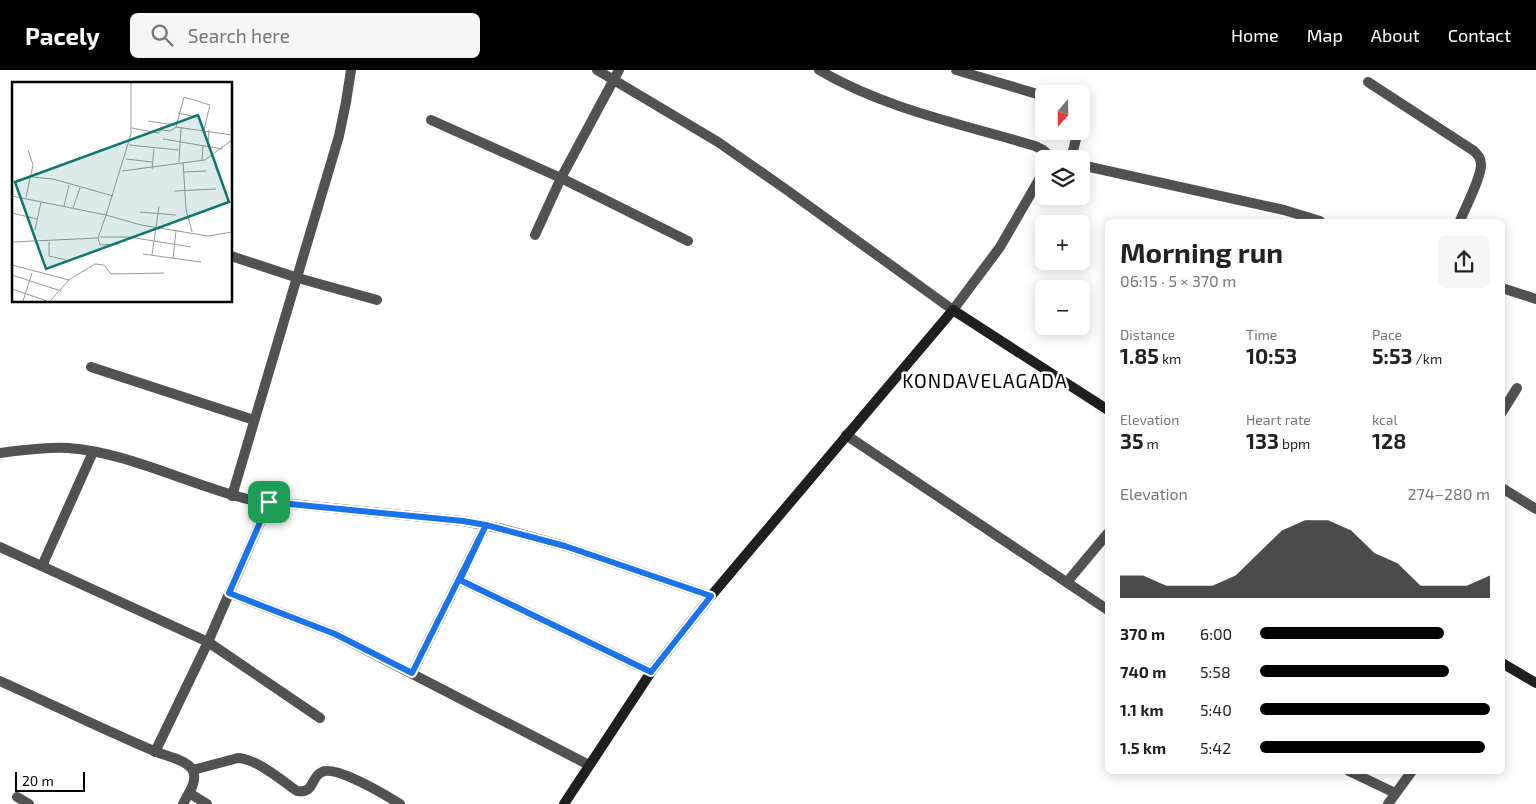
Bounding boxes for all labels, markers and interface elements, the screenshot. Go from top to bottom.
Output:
search box [130,13,480,58]
text: Pacely [25,21,100,50]
icon: search [148,21,176,49]
text: Search here [188,24,290,47]
text: Home [1231,24,1279,46]
text: Map [1307,24,1343,46]
text: About [1371,24,1420,46]
text: Contact [1448,24,1511,46]
inset map [12,82,232,302]
north arrow [1035,85,1090,140]
map controls [1035,85,1090,335]
button: layers [1035,150,1090,205]
button: + [1035,215,1090,270]
text: Morning run [1120,235,1283,269]
button: share [1438,236,1490,288]
text: 06:15 · 5 × 370 m [1120,271,1236,290]
button: − [1035,280,1090,335]
text: Distance [1120,326,1175,343]
text: Time [1246,326,1277,343]
text: Pace [1372,326,1402,343]
text: 1.85 [1120,343,1159,368]
text: 10:53 [1246,343,1297,368]
text: 5:53 [1372,343,1413,368]
text: km [1159,350,1181,367]
text: /km [1413,350,1442,367]
district label: KONDAVELAGADA [902,369,1068,392]
text: Elevation [1120,411,1179,428]
text: Heart rate [1246,411,1311,428]
text: kcal [1372,411,1398,428]
text: 35 [1120,428,1144,453]
text: 133 [1246,428,1279,453]
text: 128 [1372,428,1406,453]
text: m [1144,435,1159,452]
text: bpm [1279,435,1310,452]
pin [248,481,290,523]
text: Elevation [1120,484,1188,503]
text: 274–280 m [1408,484,1490,503]
icon: arrive [255,488,283,516]
text: 370 m [1120,624,1165,643]
text: 6:00 [1200,624,1232,643]
text: 740 m [1120,662,1166,681]
text: 5:58 [1200,662,1231,681]
text: 1.1 km [1120,700,1164,719]
text: 5:40 [1200,700,1232,719]
text: 1.5 km [1120,738,1166,757]
text: 5:42 [1200,738,1231,757]
scale bar [15,769,85,792]
text: 20 m [22,772,54,789]

